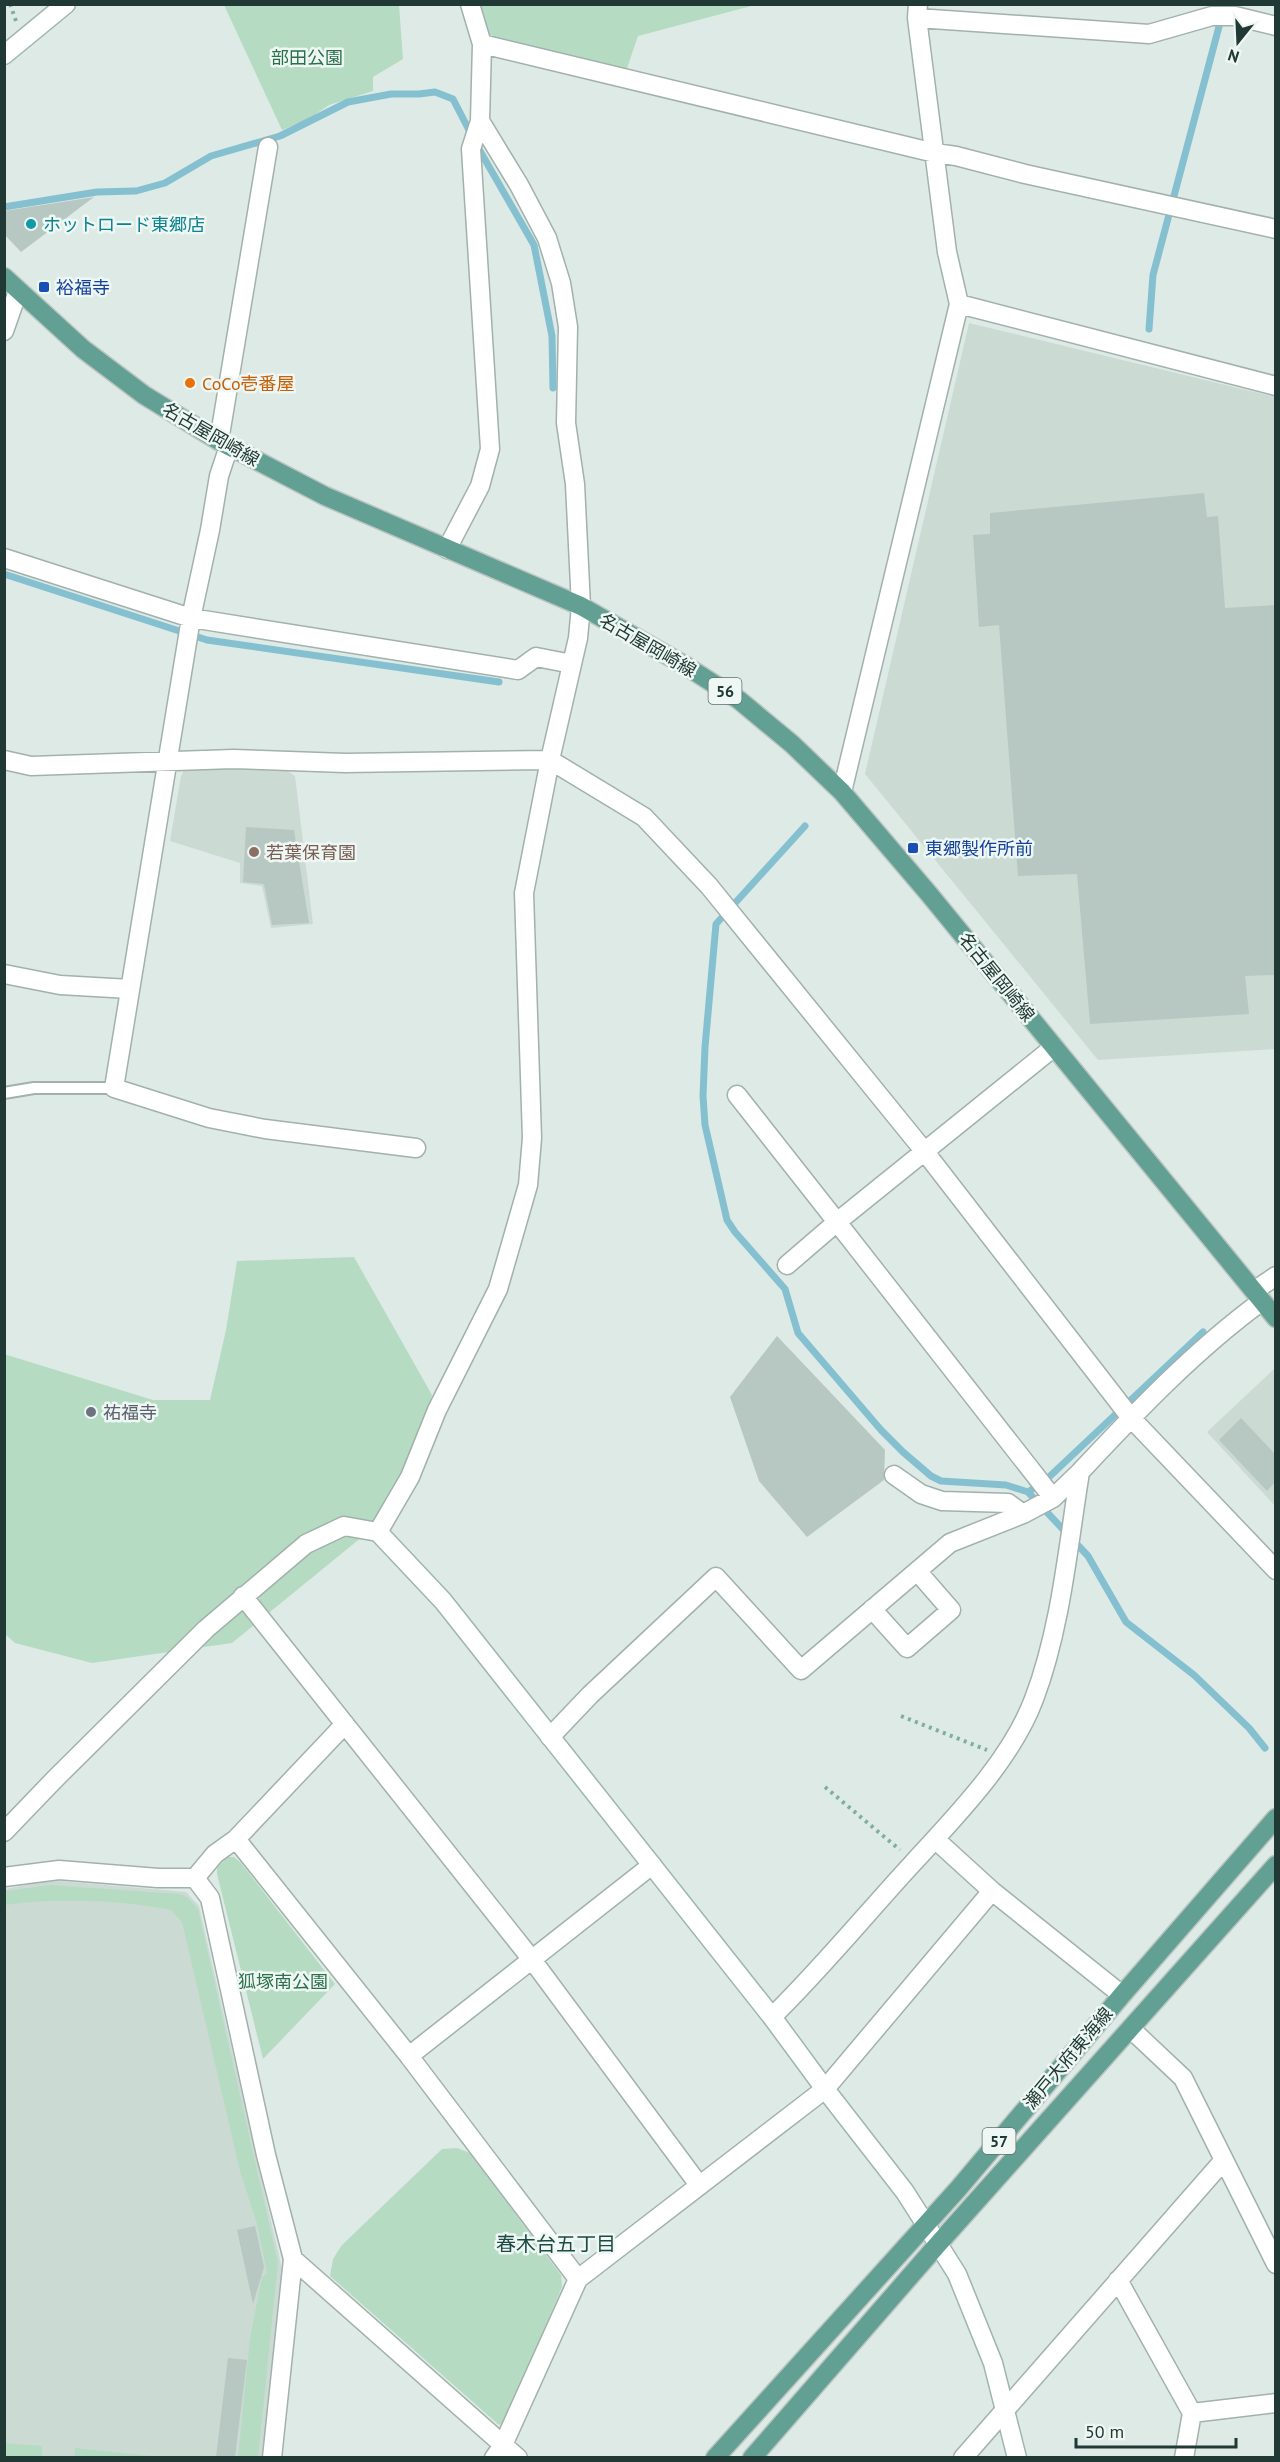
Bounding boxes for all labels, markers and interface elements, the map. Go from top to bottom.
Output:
north arrow [1208,12,1268,72]
text: N [1225,45,1241,67]
park label: 部田公園 [271,46,343,69]
place label: ホットロード東郷店 [43,213,205,236]
marker: ホットロード東郷店 [24,217,38,231]
place label: 裕福寺 [56,276,110,299]
marker: 裕福寺 [37,280,51,294]
place label: CoCo壱番屋 [202,372,295,395]
marker: CoCo壱番屋 [183,376,197,390]
street label: 名古屋岡崎線 [158,397,264,471]
street label: 名古屋岡崎線 [595,608,701,682]
road number: 56 [708,678,742,704]
place label: 東郷製作所前 [925,837,1033,860]
place label: 若葉保育園 [266,841,356,864]
marker: 東郷製作所前 [906,841,920,855]
marker: 若葉保育園 [247,845,261,859]
street label: 名古屋岡崎線 [954,928,1040,1026]
place label: 祐福寺 [103,1401,157,1424]
marker: 祐福寺 [84,1405,98,1419]
park label: 狐塚南公園 [238,1970,328,1993]
street label: 瀬戸大府東海線 [1019,2002,1117,2114]
road number: 57 [982,2128,1016,2154]
district label: 春木台五丁目 [496,2231,616,2257]
scale bar [1076,2411,1236,2449]
text: 50 m [1085,2420,1124,2443]

